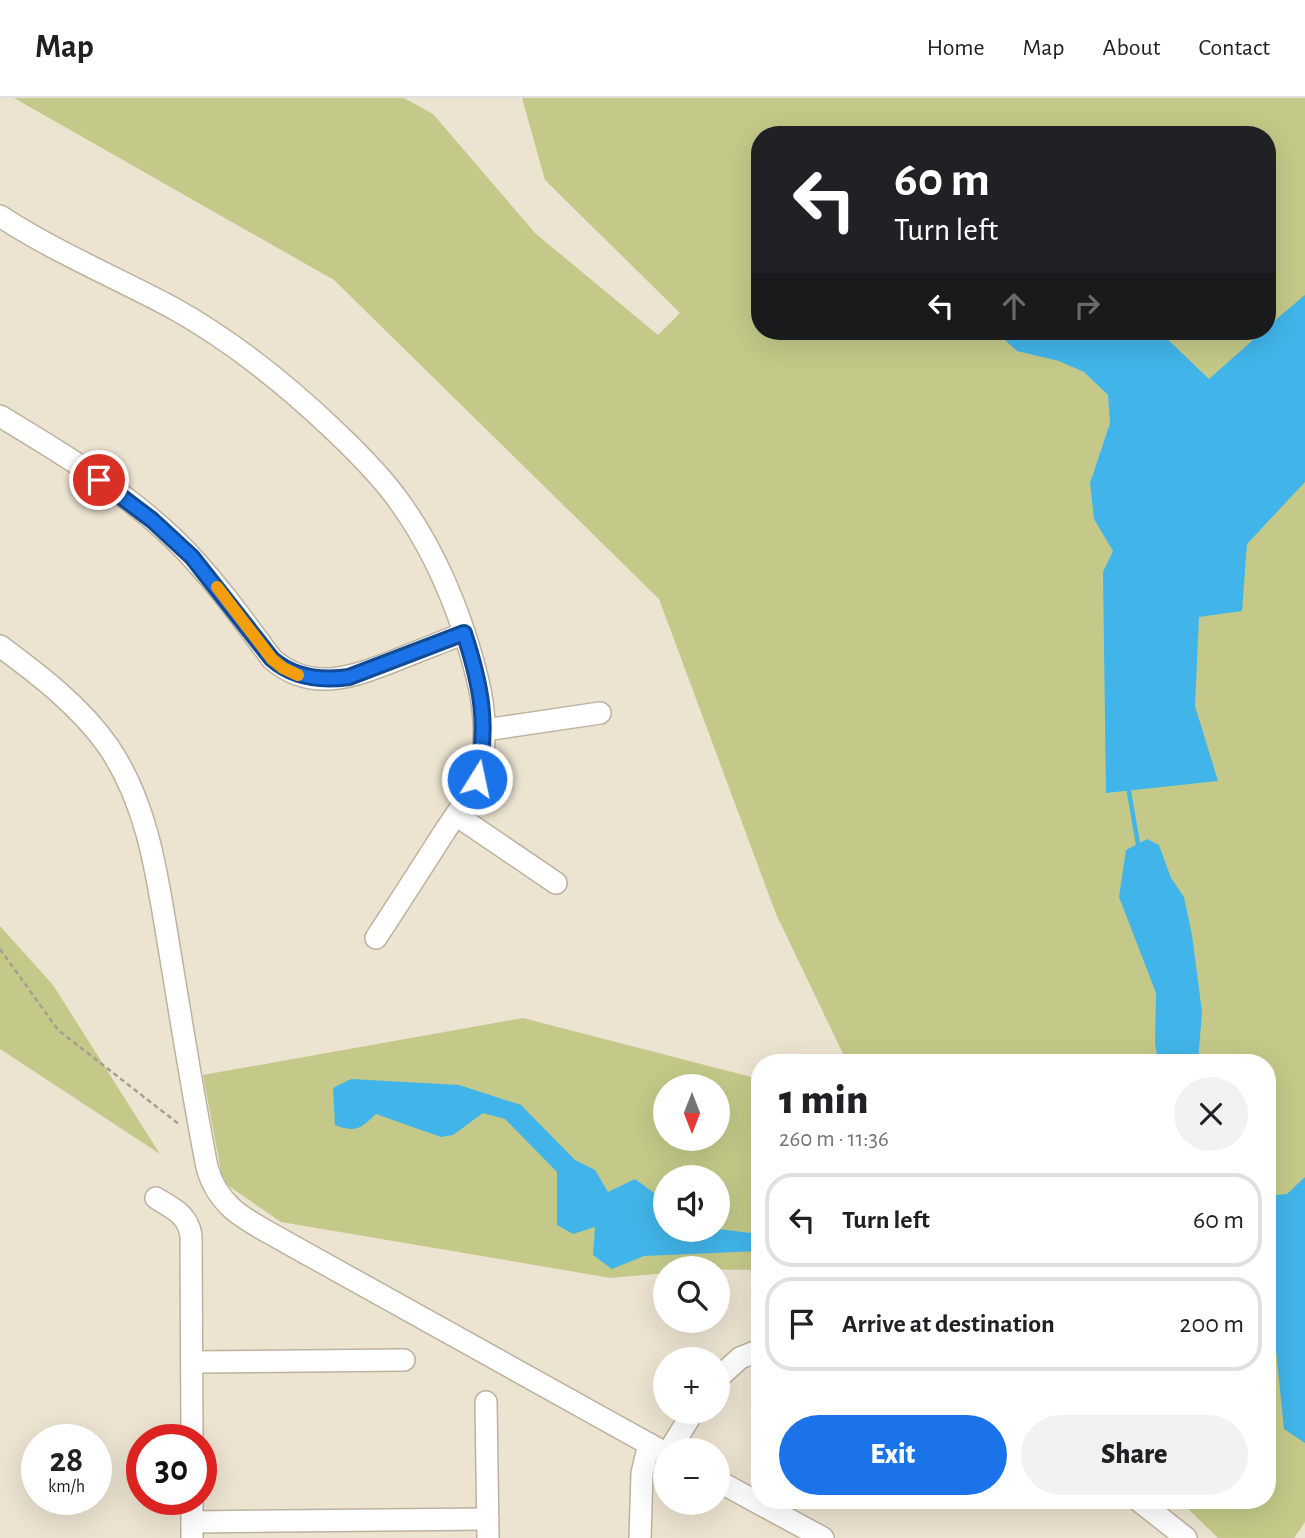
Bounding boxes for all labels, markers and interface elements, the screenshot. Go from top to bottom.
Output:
text: Map [35,31,94,64]
text: Home [927,36,985,60]
text: Map [1023,36,1065,60]
text: About [1103,36,1160,60]
text: Contact [1198,36,1270,60]
icon: left [779,154,870,245]
text: 60 m [894,156,990,205]
text: Turn left [894,214,998,246]
icon: left [922,287,960,325]
icon: ahead [995,287,1033,325]
icon: right [1068,287,1106,325]
pin [69,450,129,510]
icon: arrive [80,461,118,499]
position arrow [440,742,514,816]
north arrow [653,1074,730,1152]
map controls [653,1074,730,1515]
button: close [1174,1077,1248,1151]
text: 1 min [779,1079,868,1121]
text: 260 m · 11:36 [779,1128,889,1151]
button: sound [653,1165,730,1242]
icon: left [783,1201,821,1239]
text: Turn left [842,1207,930,1233]
text: 60 m [1193,1207,1244,1233]
button: search [653,1256,730,1333]
icon: arrive [783,1305,821,1343]
text: Arrive at destination [842,1311,1055,1337]
text: 200 m [1180,1311,1244,1337]
button: + [653,1347,730,1424]
button: Exit [779,1415,1007,1495]
button: Share [1021,1415,1248,1495]
speed limit sign: 30 [126,1424,217,1515]
button: − [653,1438,730,1515]
text: 28 [50,1443,83,1478]
text: km/h [48,1478,85,1496]

